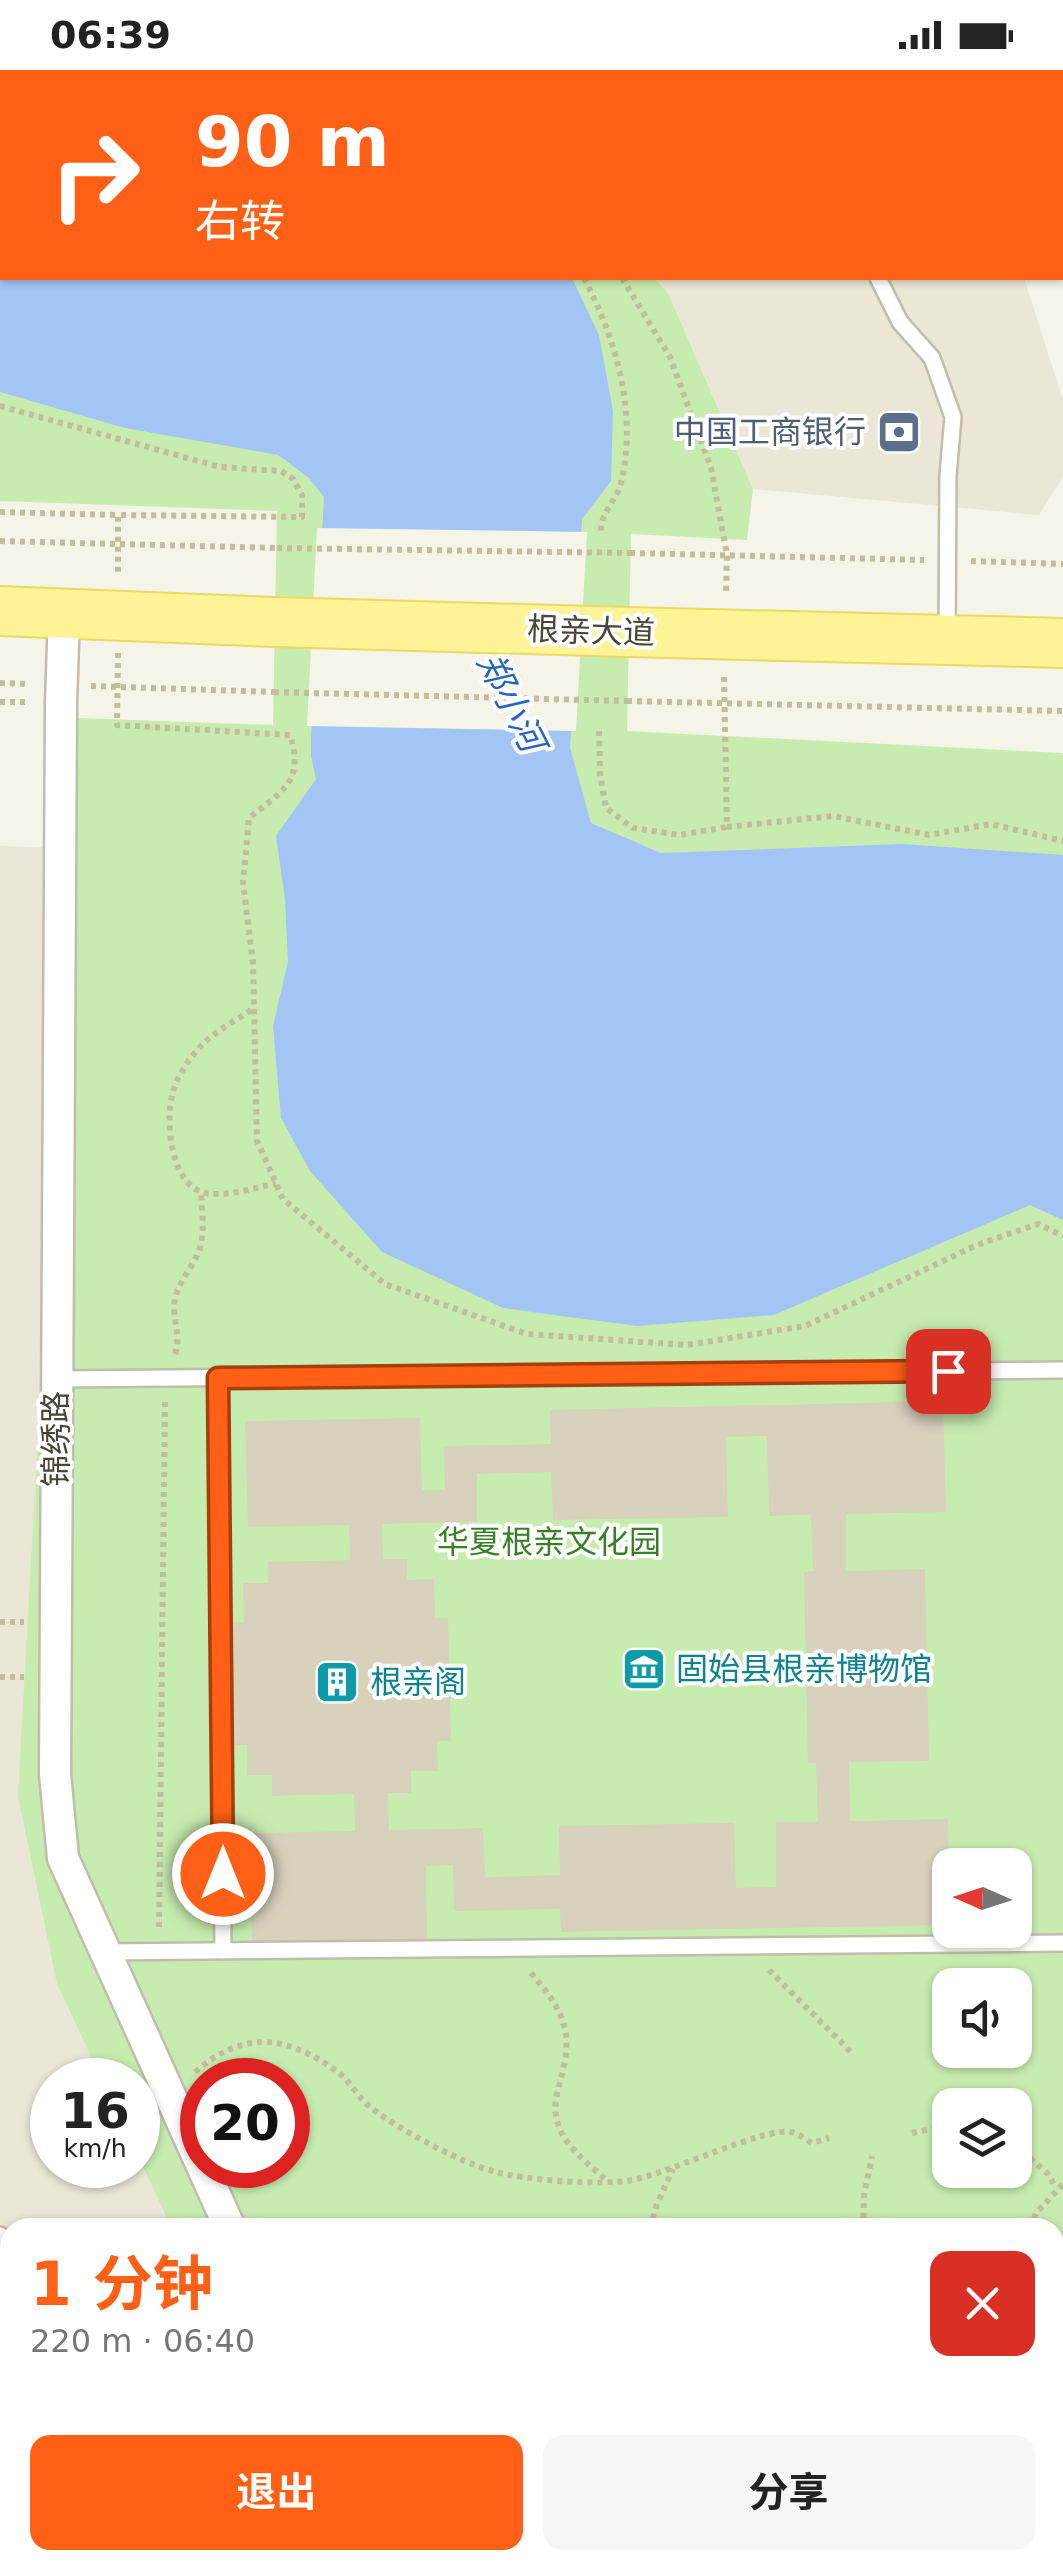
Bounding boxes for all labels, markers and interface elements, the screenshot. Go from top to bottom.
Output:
text: 06:39 [50,13,171,57]
text: 90 m [195,101,390,183]
icon: right [30,110,160,240]
text: 右转 [195,195,285,248]
bank icon: 中国工商银行 [876,409,922,455]
place label: 中国工商银行 [674,413,866,451]
street label: 根亲大道 [526,610,656,652]
water label: 郑小河 [469,646,555,763]
pin [906,1329,991,1414]
icon: arrive [921,1344,976,1399]
street label: 锦绣路 [37,1391,75,1487]
park label: 华夏根亲文化园 [437,1523,661,1561]
museum icon: 固始县根亲博物馆 [621,1646,667,1692]
place label: 固始县根亲博物馆 [676,1650,932,1688]
building icon: 根亲阁 [314,1659,360,1705]
place label: 根亲阁 [370,1663,466,1701]
position arrow [171,1822,275,1926]
north arrow [932,1848,1032,1948]
map controls [932,1848,1032,2188]
button: sound [932,1968,1032,2068]
speed limit sign: 20 [180,2058,310,2188]
text: 16 [60,2082,130,2140]
button: layers [932,2088,1032,2188]
text: km/h [63,2134,127,2163]
text: 1 分钟 [30,2249,213,2319]
button: close [930,2251,1035,2356]
text: 220 m · 06:40 [30,2322,255,2360]
button: 退出 [30,2435,523,2550]
button: 分享 [543,2435,1035,2550]

